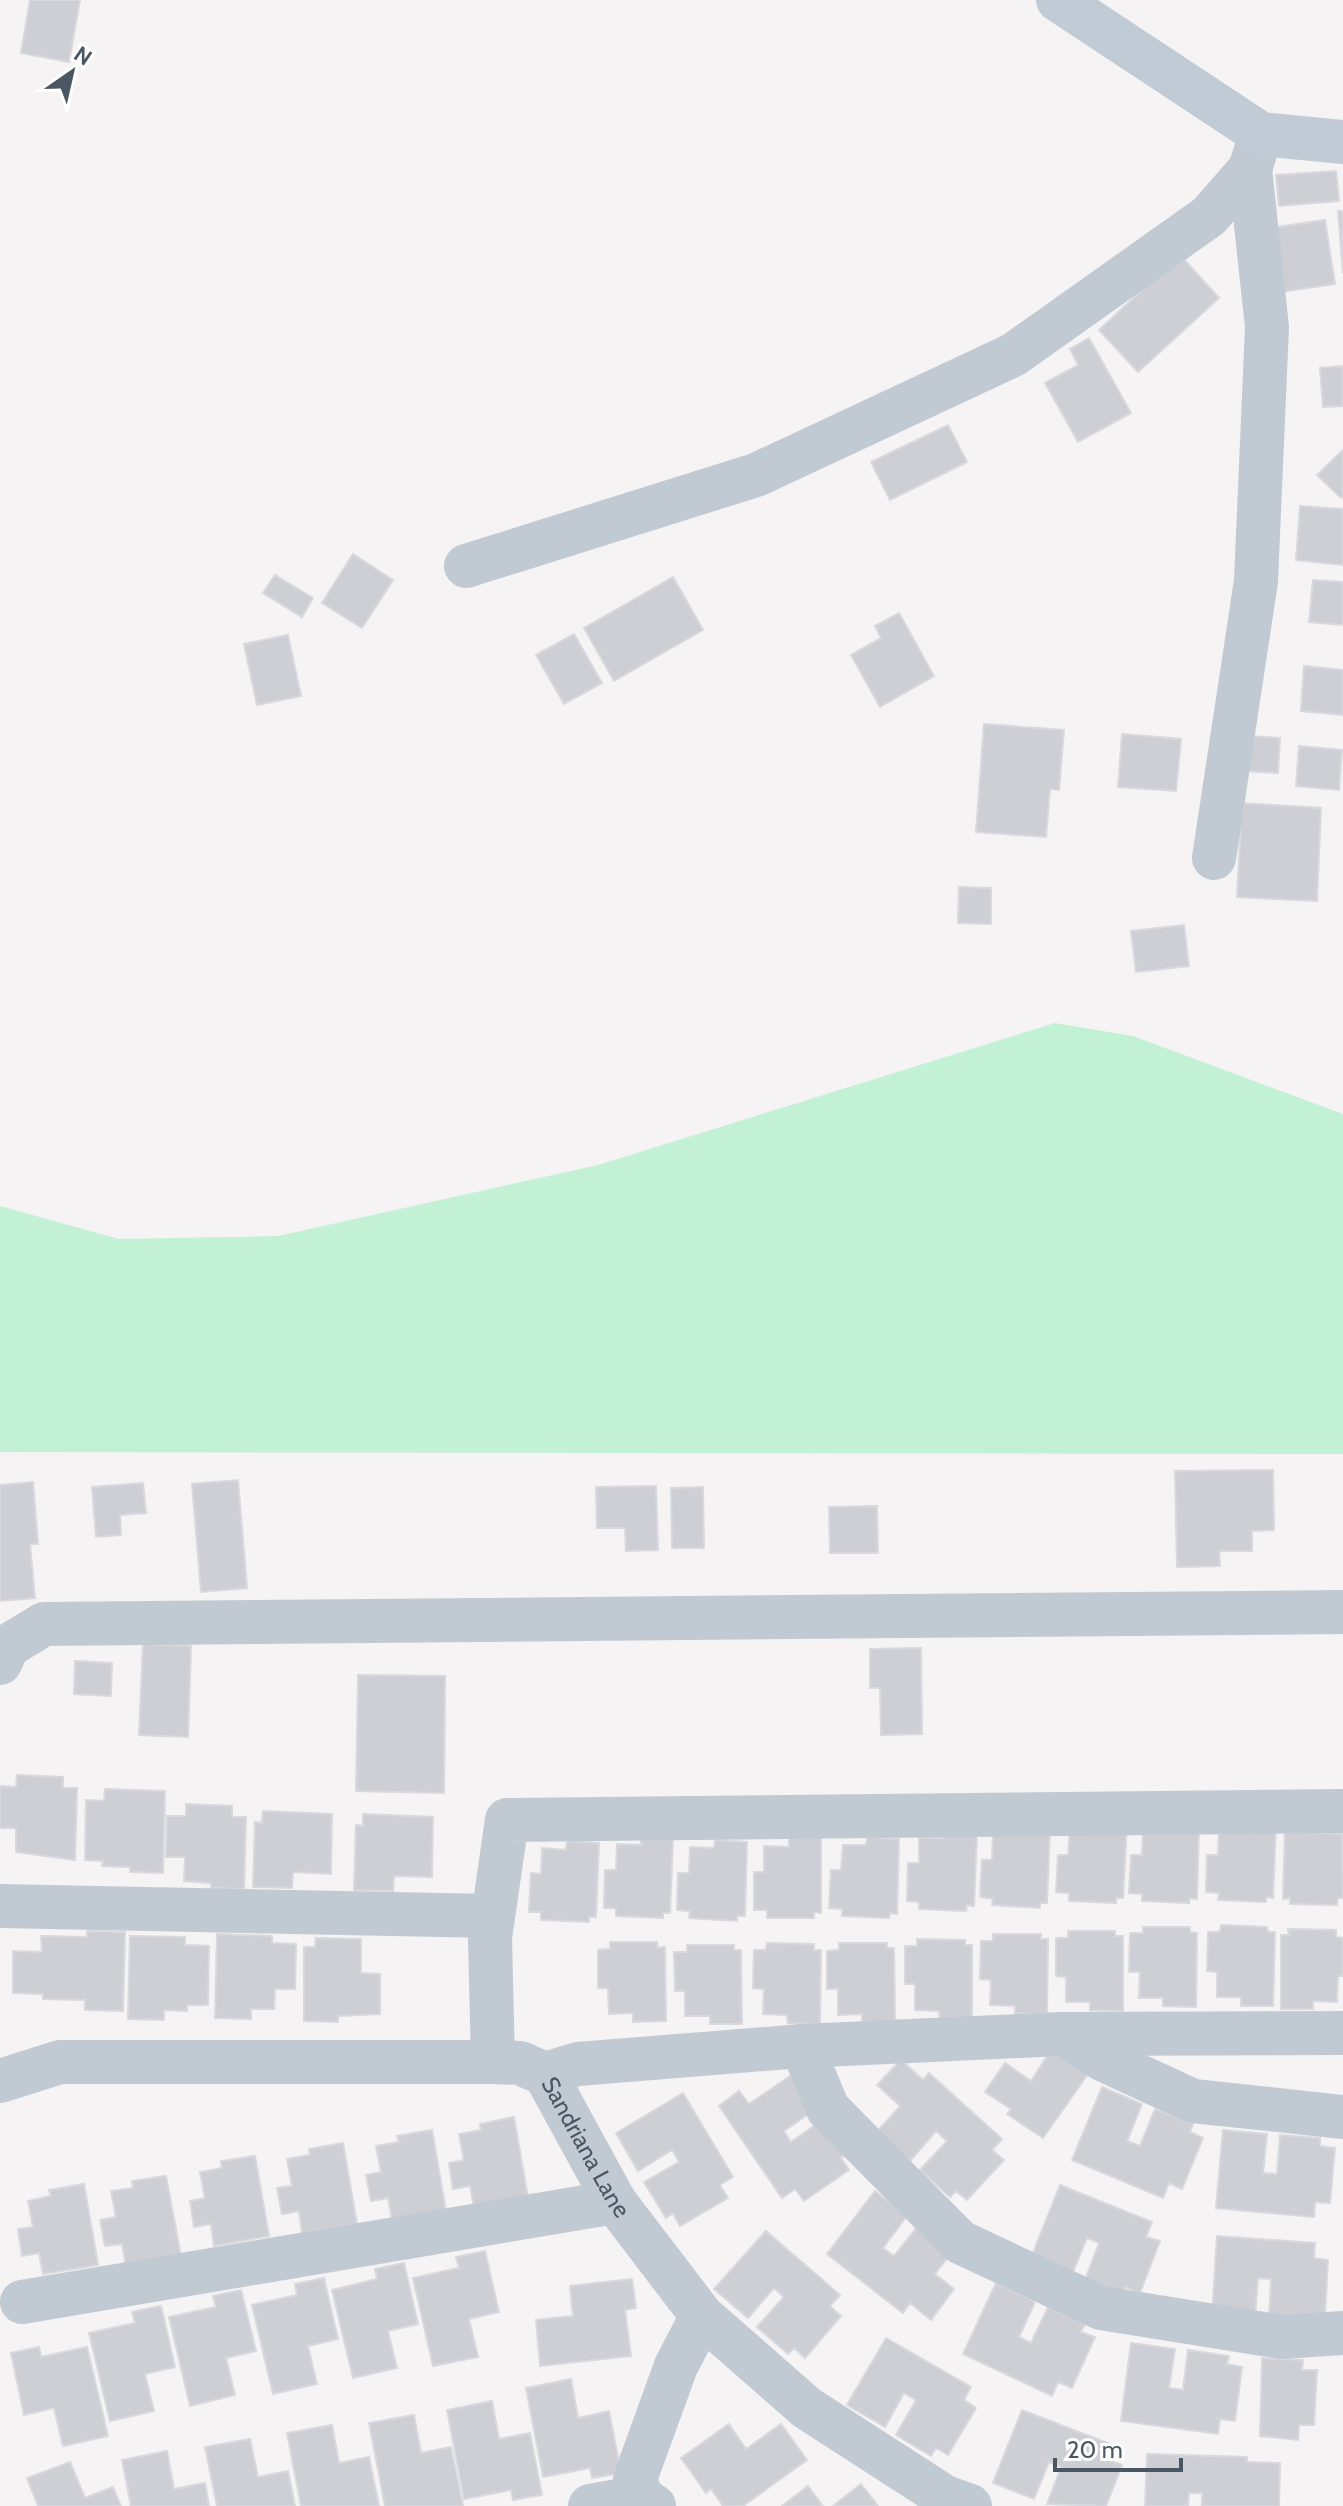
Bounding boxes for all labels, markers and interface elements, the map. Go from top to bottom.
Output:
north arrow [32,32,112,112]
text: N [69,40,97,71]
street label: Sandriana Lane [535,2072,637,2223]
scale bar [1055,2422,1181,2472]
text: 20 m [1067,2435,1123,2464]

